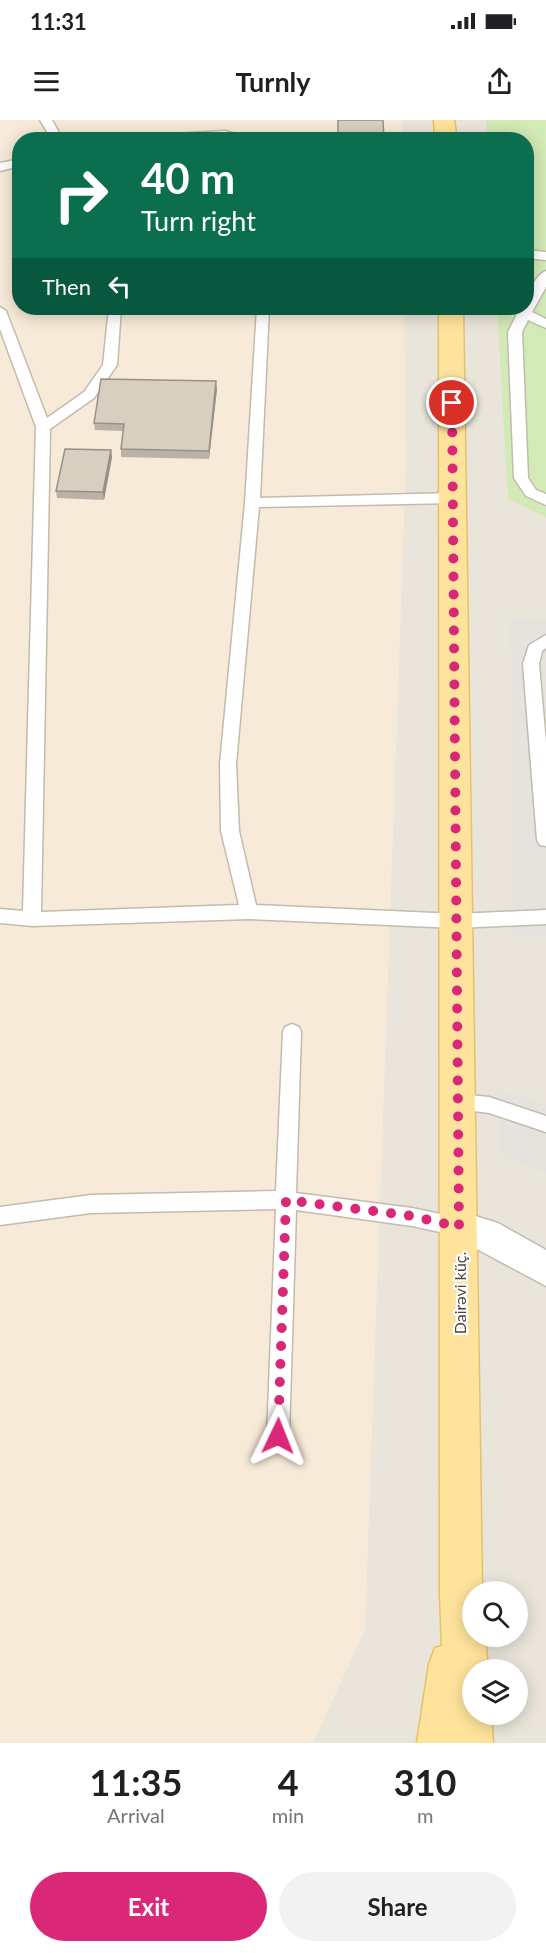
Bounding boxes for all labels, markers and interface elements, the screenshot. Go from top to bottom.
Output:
text: 11:31 [30,8,87,35]
icon: menu [30,65,63,98]
text: Turnly [235,65,311,98]
icon: share [483,65,516,98]
text: 40 m [141,153,235,203]
icon: right [42,156,120,234]
text: Turn right [141,204,256,237]
icon: left [103,270,136,303]
text: Then [42,273,91,300]
pin [426,377,477,428]
icon: arrive [435,386,468,419]
street label: Dairəvi küç. [450,1252,469,1334]
position arrow [246,1404,310,1468]
map controls [462,1581,528,1725]
button: search [462,1581,528,1647]
button: layers [462,1659,528,1725]
text: 11:35 [90,1760,182,1804]
text: 4 [278,1760,299,1804]
text: 310 [394,1760,456,1804]
text: Arrival [107,1803,165,1827]
text: min [272,1803,304,1827]
text: m [417,1803,433,1827]
button: Exit [30,1872,267,1941]
button: Share [279,1872,516,1941]

